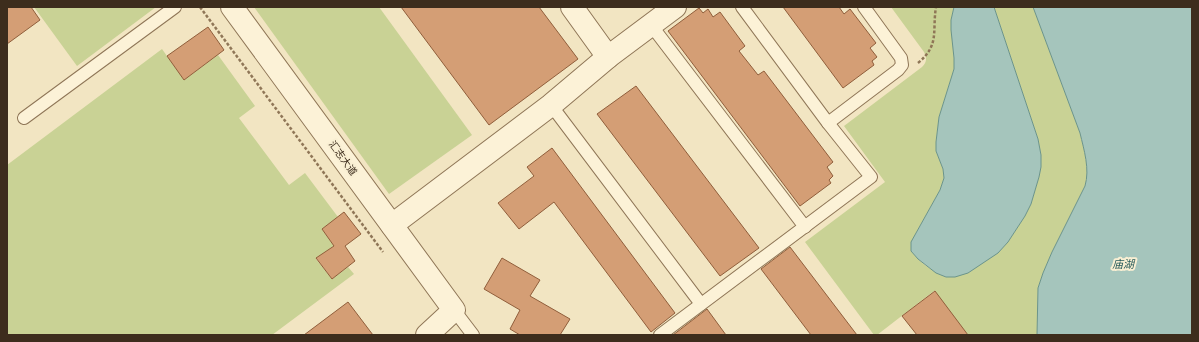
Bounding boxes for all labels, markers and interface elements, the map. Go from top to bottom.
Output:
street label: 汇志大道 [326,138,360,178]
water label: 庙湖 [1112,257,1136,271]

